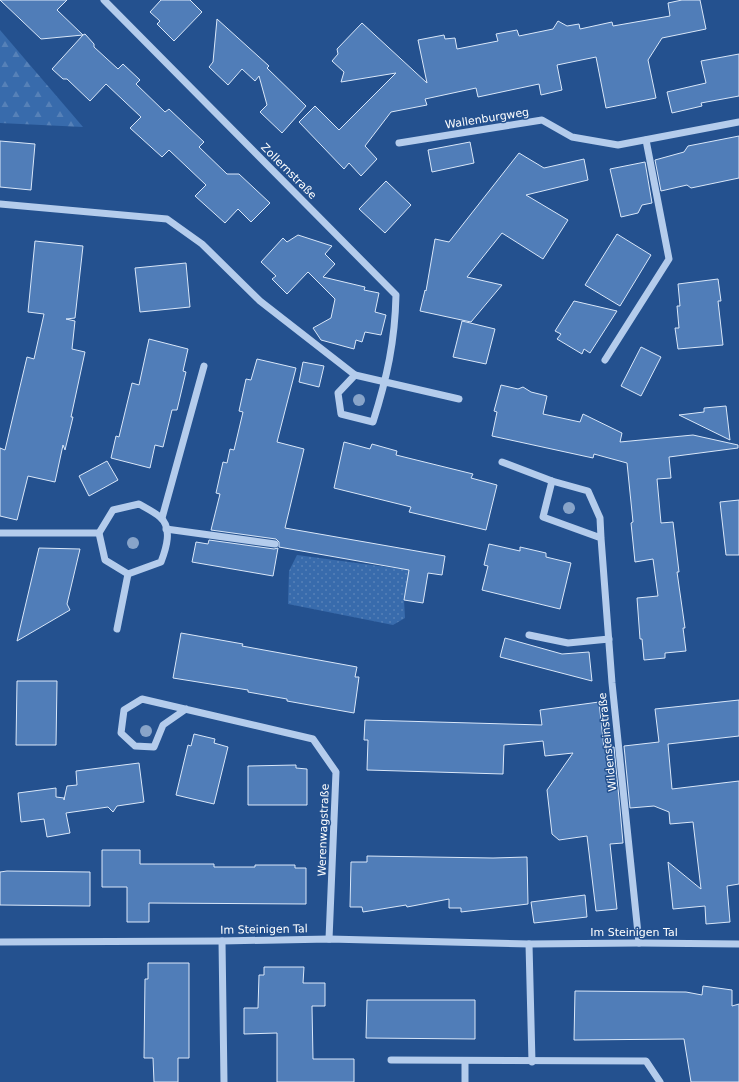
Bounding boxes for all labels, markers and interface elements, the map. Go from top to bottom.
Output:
street label: Wallenburgweg [444,105,530,132]
street label: Zollernstraße [258,141,319,202]
street label: Wildensteinstraße [596,692,619,792]
street label: Werenwagstraße [315,783,332,877]
street label: Im Steinigen Tal [220,922,308,937]
street label: Im Steinigen Tal [590,926,678,939]

